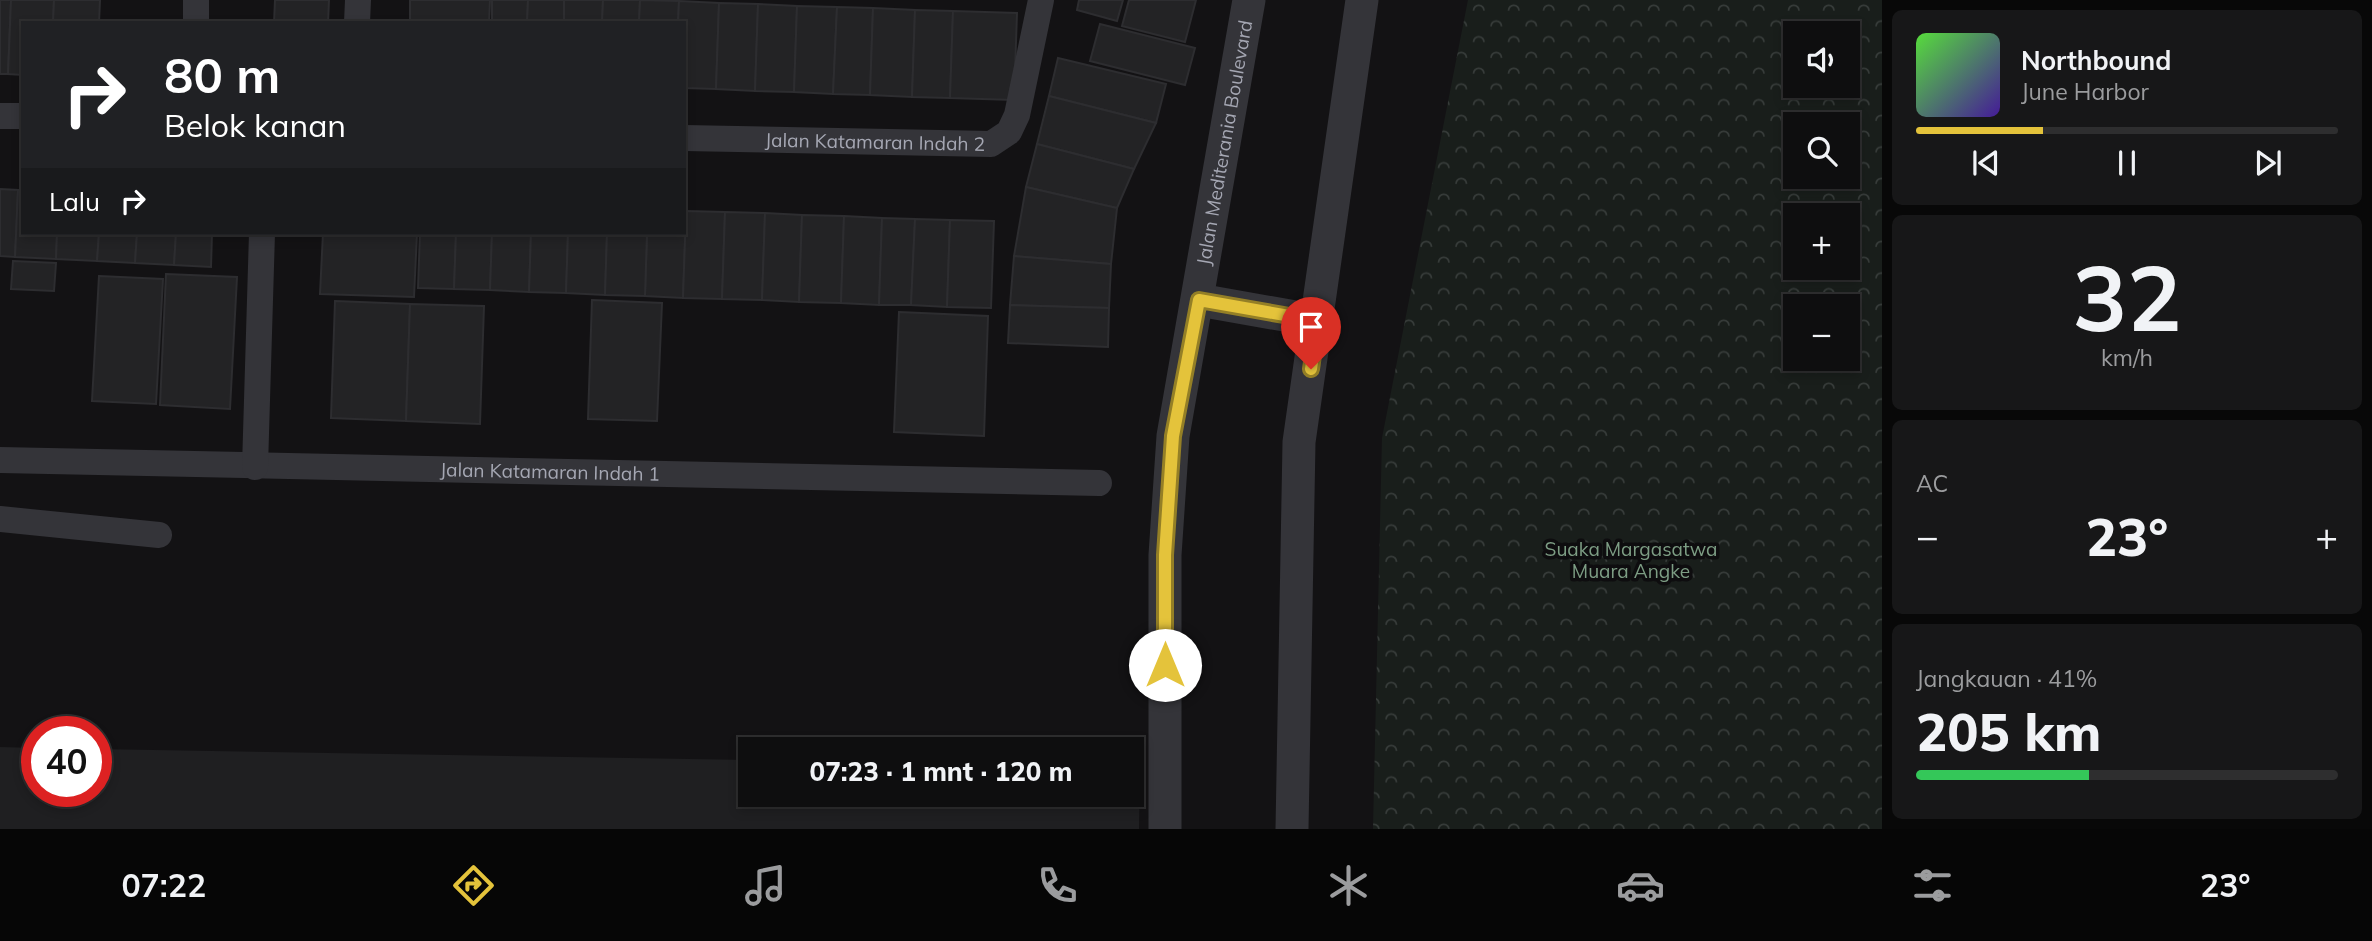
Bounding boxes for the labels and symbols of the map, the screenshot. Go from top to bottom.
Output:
street label: Jalan Mediterania Boulevard [1191,18,1257,267]
street label: Jalan Katamaran Indah 2 [765,128,985,156]
pin [1281,297,1341,369]
street label: Jalan Katamaran Indah 1 [440,457,660,486]
park label: Suaka Margasatwa Muara Angke [1545,537,1717,583]
position arrow [1128,628,1202,702]
speed limit sign: 40 [21,716,112,807]

